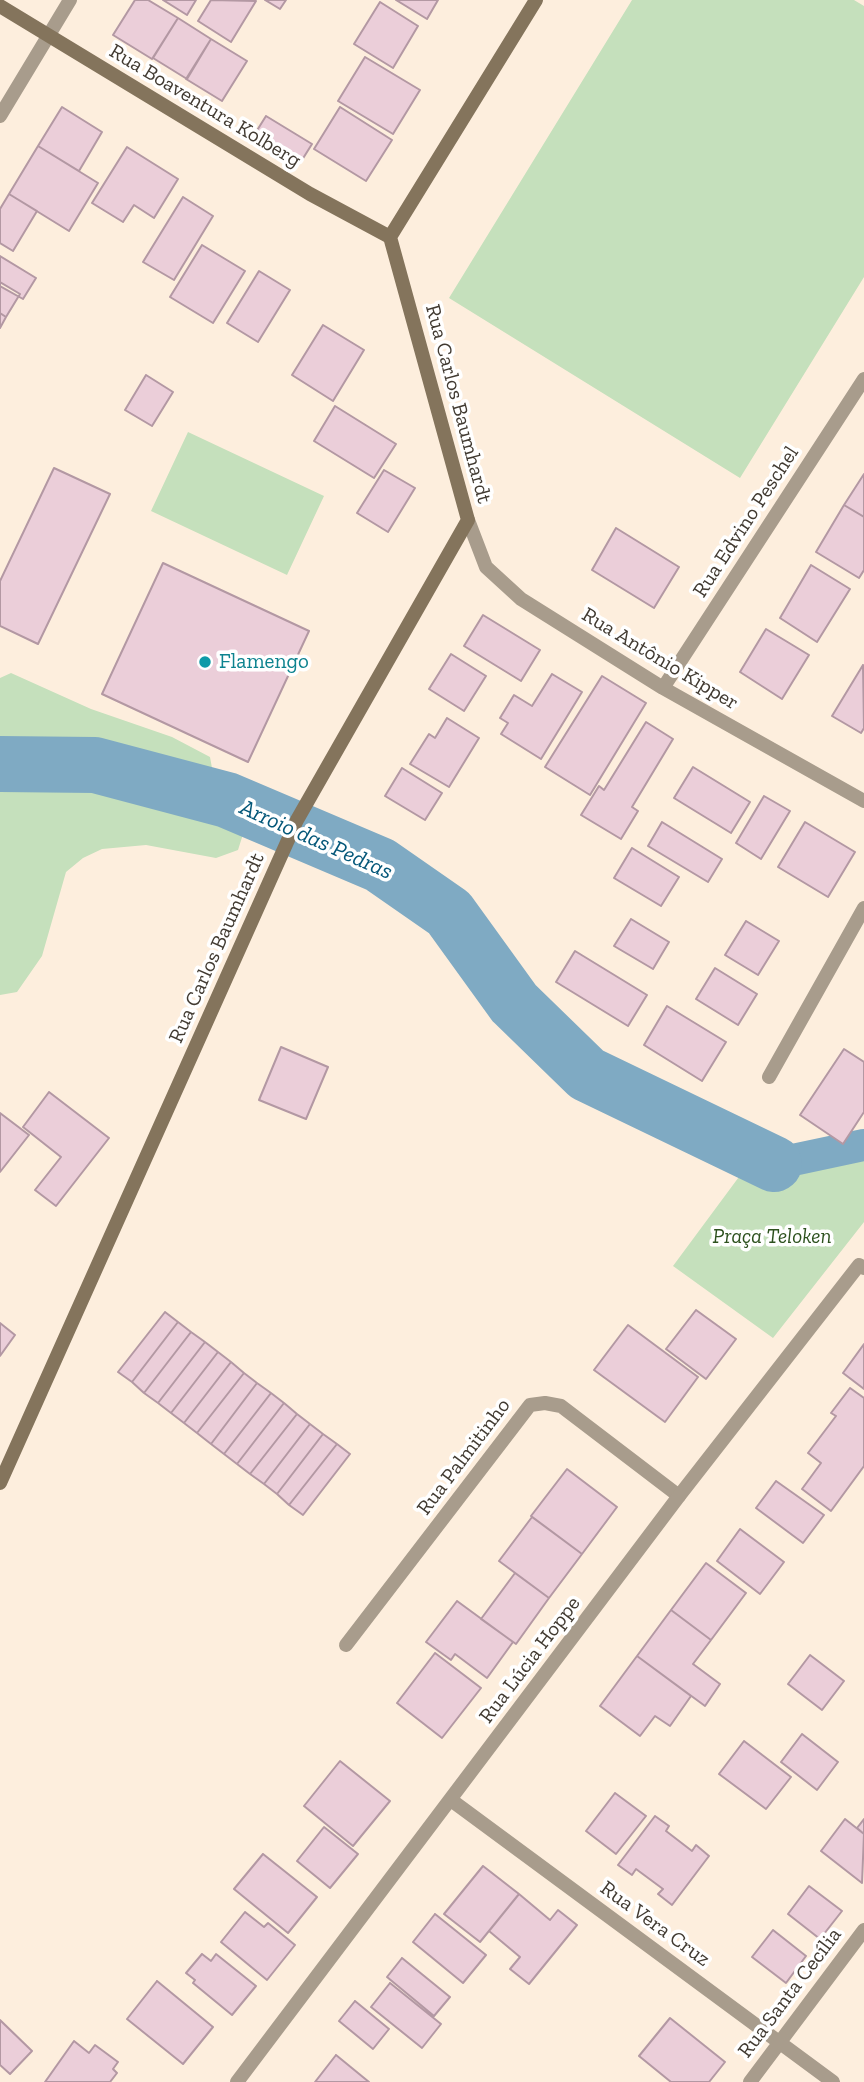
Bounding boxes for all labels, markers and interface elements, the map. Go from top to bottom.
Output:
street label: Rua Boaventura Kolberg [105,39,305,173]
street label: Rua Carlos Baumhardt [419,302,497,506]
street label: Rua Edvino Peschel [688,442,804,602]
street label: Rua Antônio Kipper [577,602,743,716]
place label: Flamengo [219,649,309,675]
marker: Flamengo [197,654,213,670]
water label: Arroio das Pedras [235,794,397,886]
street label: Rua Carlos Baumhardt [164,849,270,1047]
park label: Praça Teloken [713,1224,831,1250]
street label: Rua Palmitinho [412,1394,516,1520]
street label: Rua Lúcia Hoppe [474,1592,586,1728]
street label: Rua Vera Cruz [595,1876,715,1972]
street label: Rua Santa Cecília [733,1923,847,2063]

